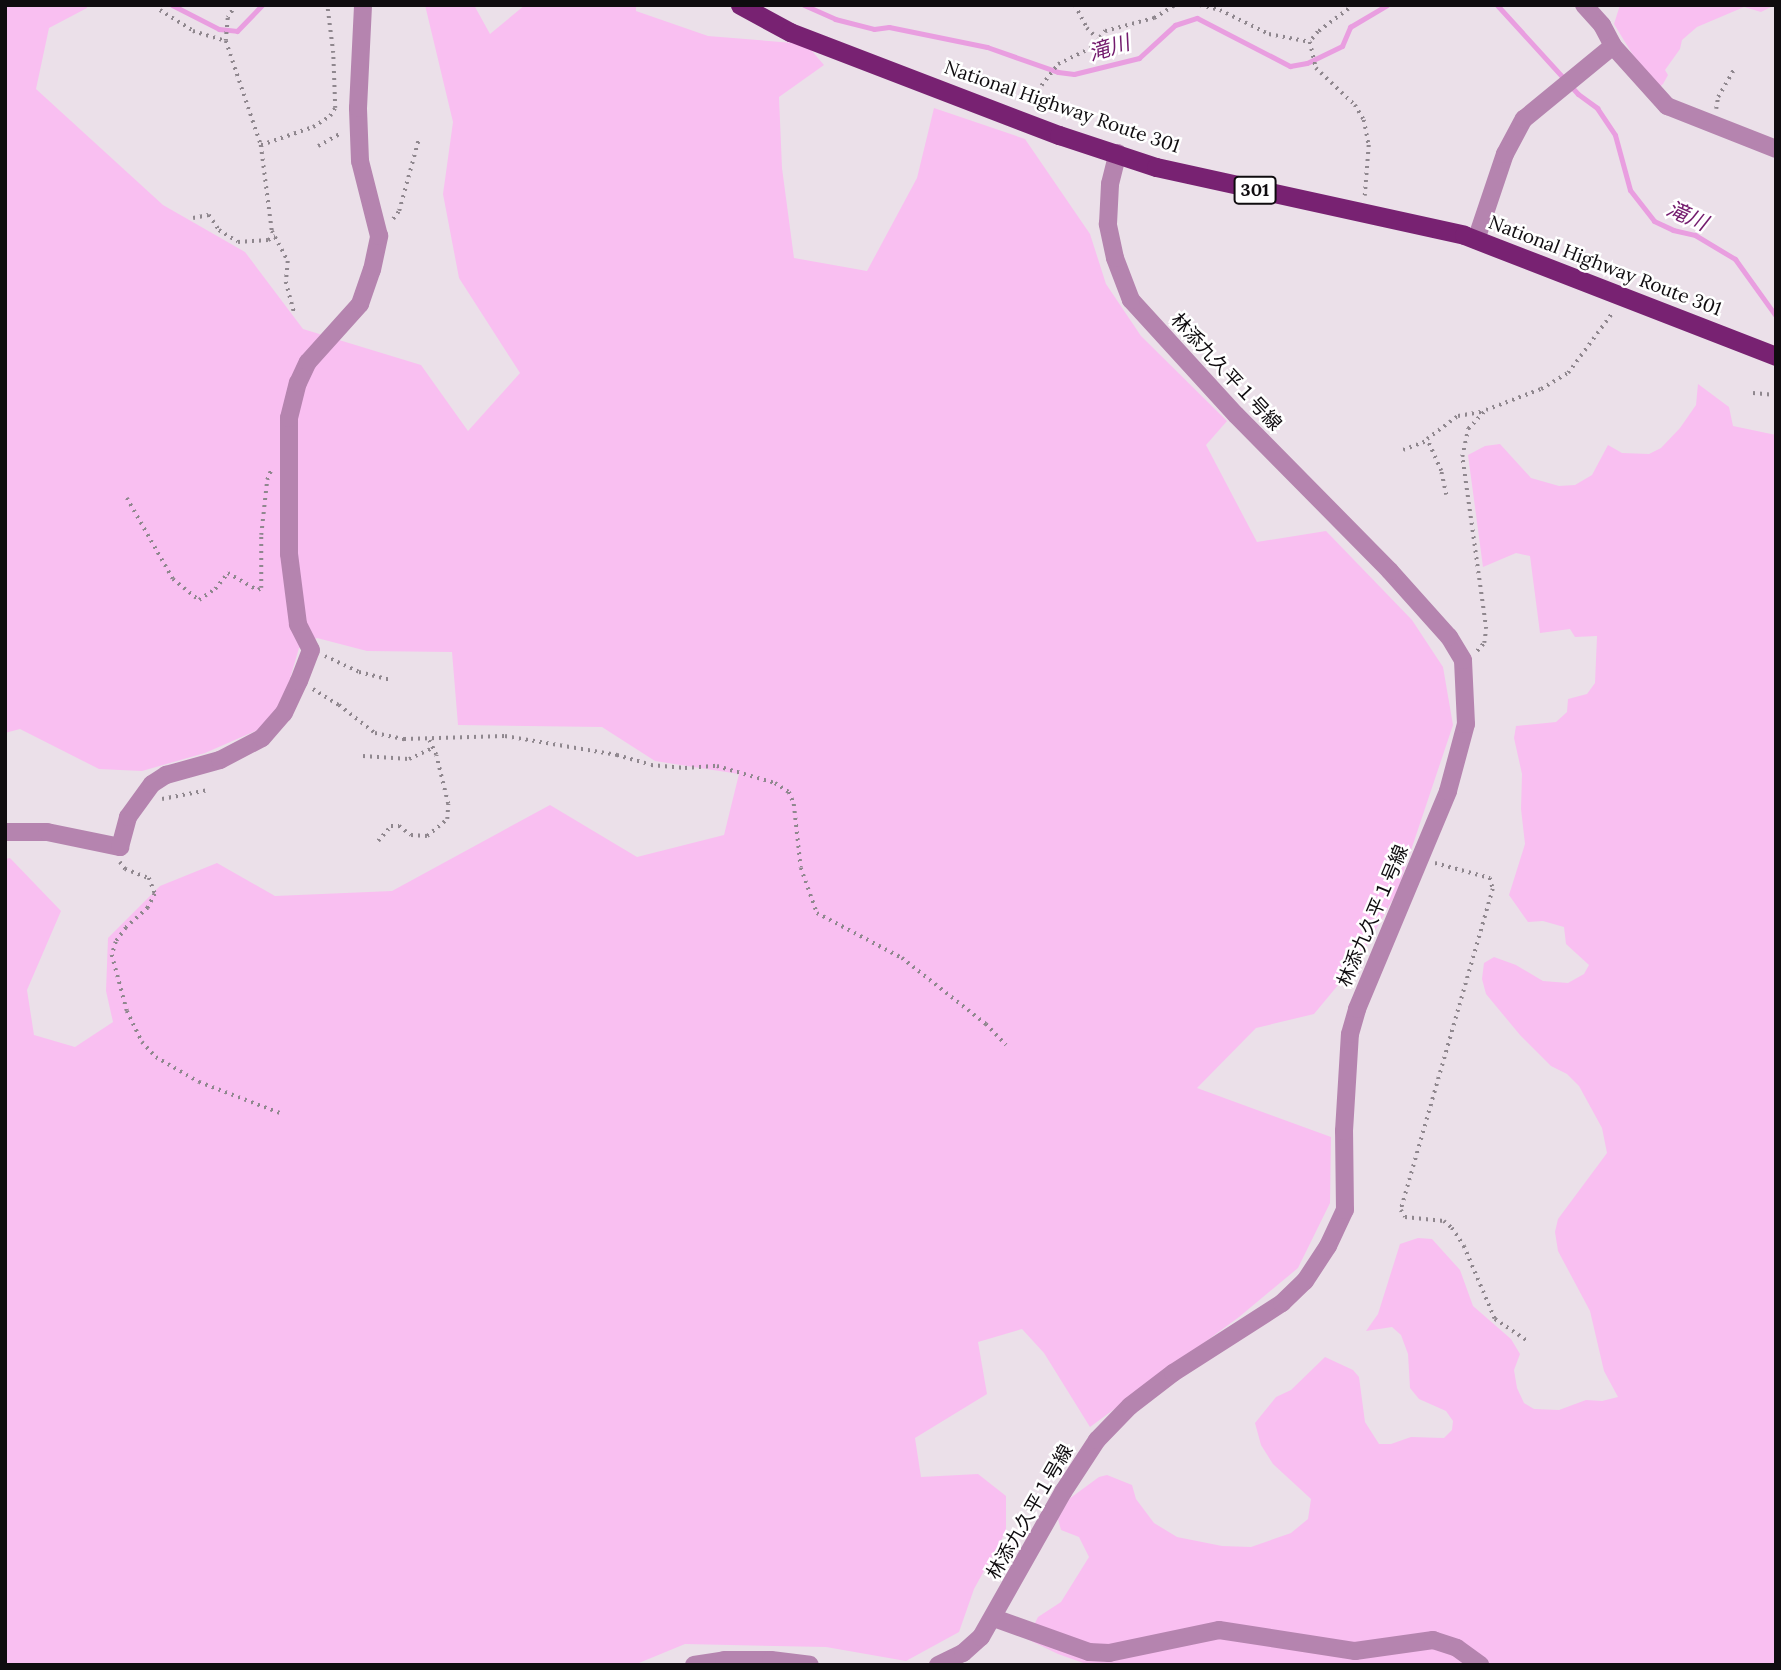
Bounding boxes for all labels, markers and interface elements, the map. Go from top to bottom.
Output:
water label: 滝川 [1085,30,1133,66]
street label: National Highway Route 301 [941,56,1183,158]
road number: 301 [1232,176,1278,204]
water label: 滝川 [1663,196,1711,236]
street label: National Highway Route 301 [1485,211,1725,321]
street label: 林添九久平１号線 [1166,309,1286,435]
street label: 林添九久平１号線 [1333,842,1413,990]
street label: 林添九久平１号線 [982,1440,1078,1584]

